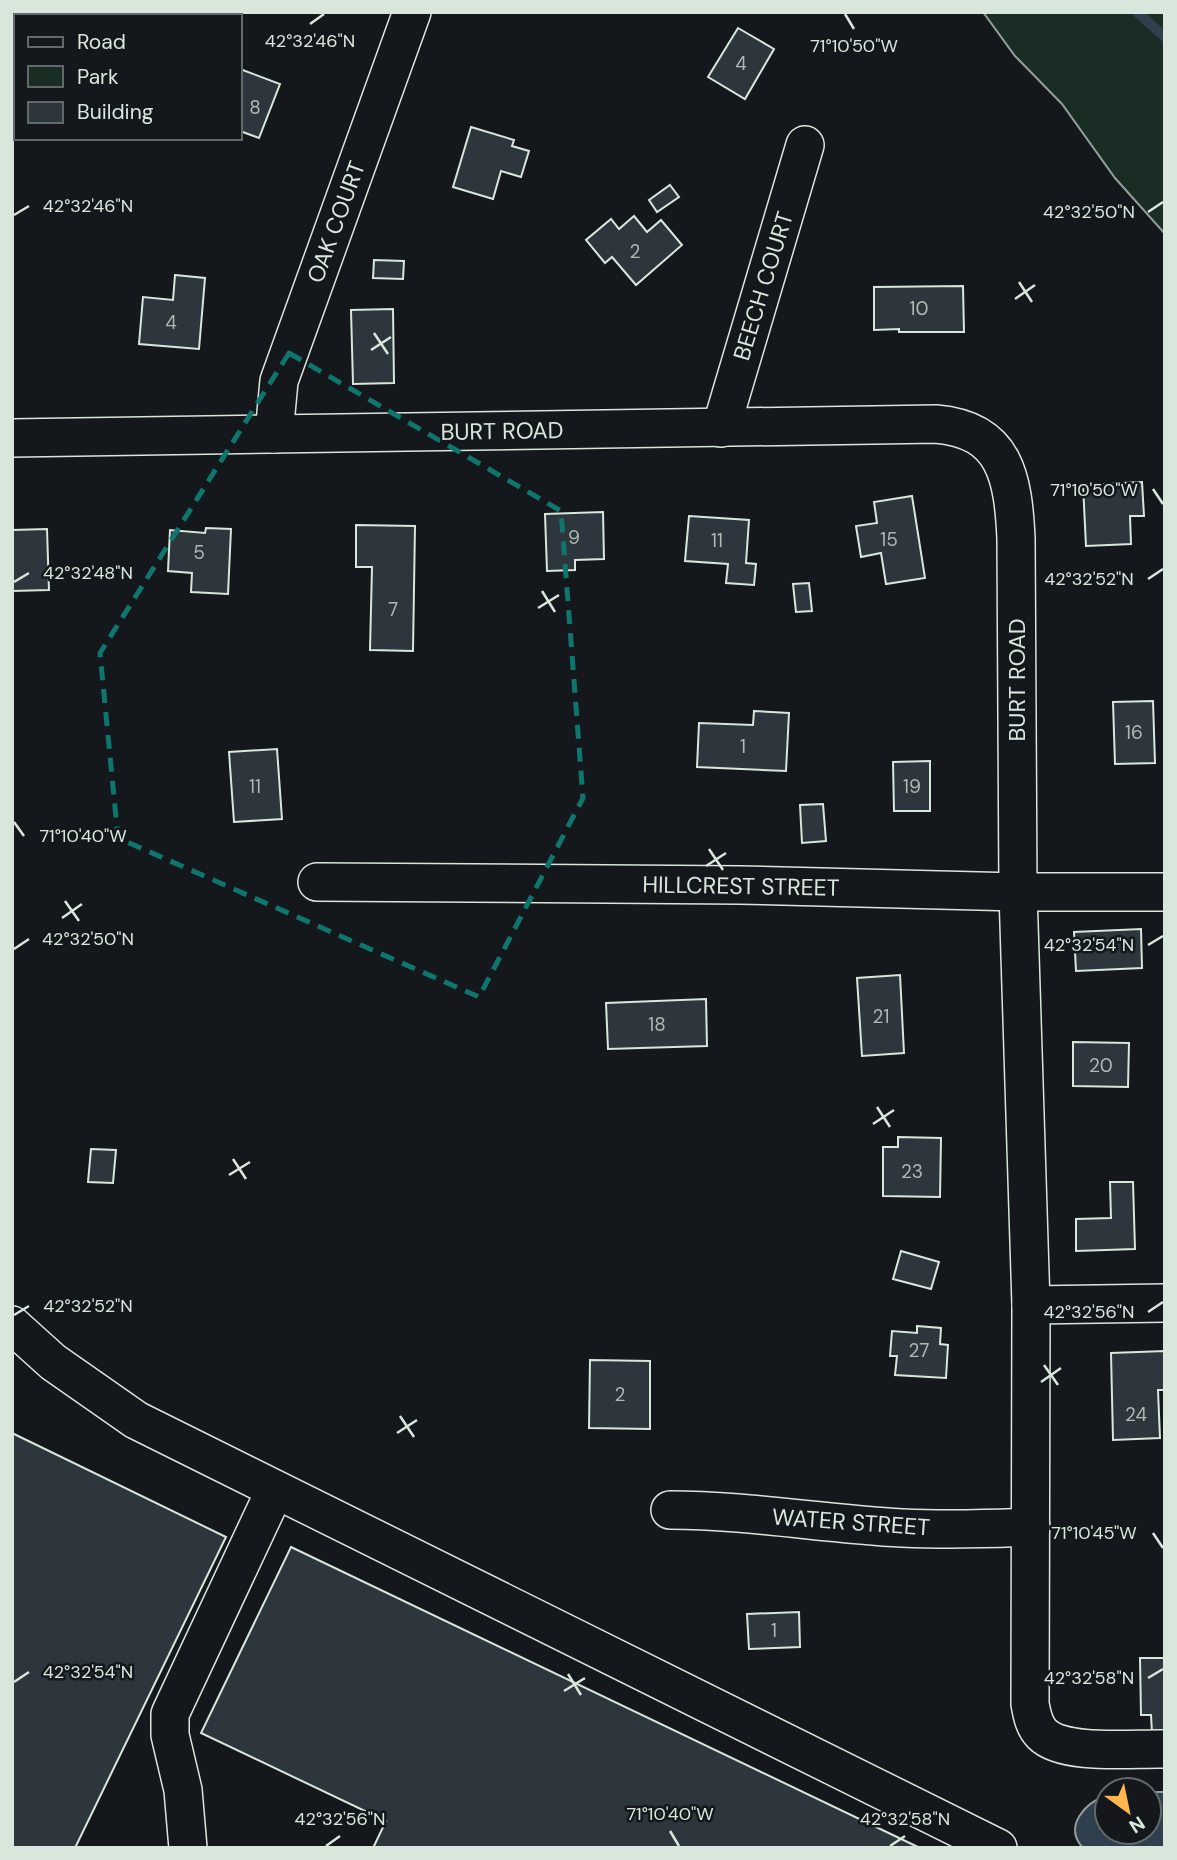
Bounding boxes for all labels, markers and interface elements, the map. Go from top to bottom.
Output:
legend [14,14,242,140]
text: Road [77,28,126,56]
text: 42°32'46"N [265,29,355,53]
text: 71°10'50"W [810,34,898,58]
house number: 4 [735,51,747,76]
text: Park [77,63,119,91]
house number: 8 [249,95,261,120]
text: Building [77,98,154,126]
street label: OAK COURT [300,157,372,287]
text: 42°32'46"N [43,194,133,218]
text: 42°32'50"N [1043,200,1135,224]
street label: BEECH COURT [726,208,800,364]
house number: 2 [630,239,641,264]
house number: 10 [910,296,928,321]
house number: 4 [165,310,177,335]
street label: BURT ROAD [440,415,564,447]
text: 71°10'50"W [1050,478,1138,502]
house number: 9 [568,525,580,550]
house number: 15 [880,527,898,552]
house number: 11 [711,528,723,553]
house number: 5 [193,540,205,565]
text: 42°32'48"N [43,561,133,585]
text: 42°32'52"N [1044,567,1134,591]
house number: 7 [388,597,398,622]
street label: BURT ROAD [1002,618,1032,742]
house number: 16 [1125,720,1143,745]
house number: 1 [740,734,746,759]
house number: 11 [249,774,261,799]
house number: 19 [903,774,921,799]
text: 71°10'40"W [39,824,127,848]
street label: HILLCREST STREET [642,869,840,903]
text: 42°32'50"N [42,927,134,951]
text: 42°32'54"N [1044,933,1134,957]
house number: 21 [873,1004,889,1029]
house number: 18 [648,1012,666,1037]
house number: 20 [1089,1053,1113,1078]
house number: 23 [901,1159,923,1184]
text: 42°32'52"N [43,1294,133,1318]
text: 42°32'56"N [1044,1300,1134,1324]
house number: 27 [909,1338,929,1363]
house number: 2 [615,1382,626,1407]
house number: 24 [1125,1402,1147,1427]
street label: WATER STREET [771,1502,931,1542]
text: 71°10'45"W [1051,1521,1137,1545]
house number: 1 [771,1618,777,1643]
text: 42°32'54"N [43,1660,133,1684]
text: 42°32'58"N [1044,1666,1134,1690]
north arrow [1093,1776,1163,1846]
text: 71°10'40"W [626,1802,714,1826]
text: 42°32'56"N [295,1807,385,1831]
text: 42°32'58"N [860,1807,950,1831]
text: N [1124,1811,1150,1839]

